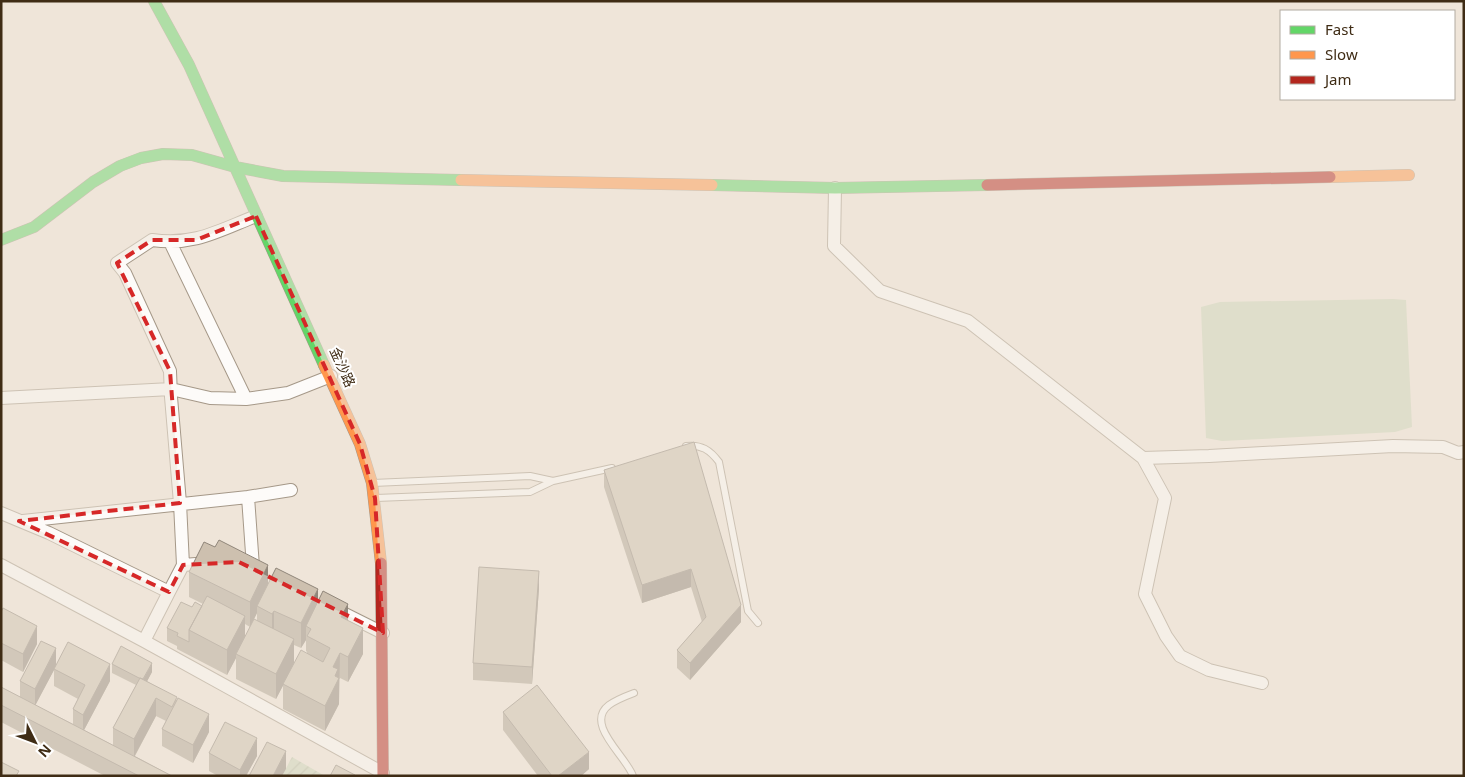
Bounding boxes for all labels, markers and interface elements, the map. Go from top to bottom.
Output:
legend [1280,10,1455,100]
text: Fast [1325,19,1354,39]
text: Slow [1325,44,1358,64]
text: Jam [1323,69,1352,89]
street label: 金沙路 [326,344,360,390]
north arrow [10,717,60,767]
text: N [34,740,56,762]

